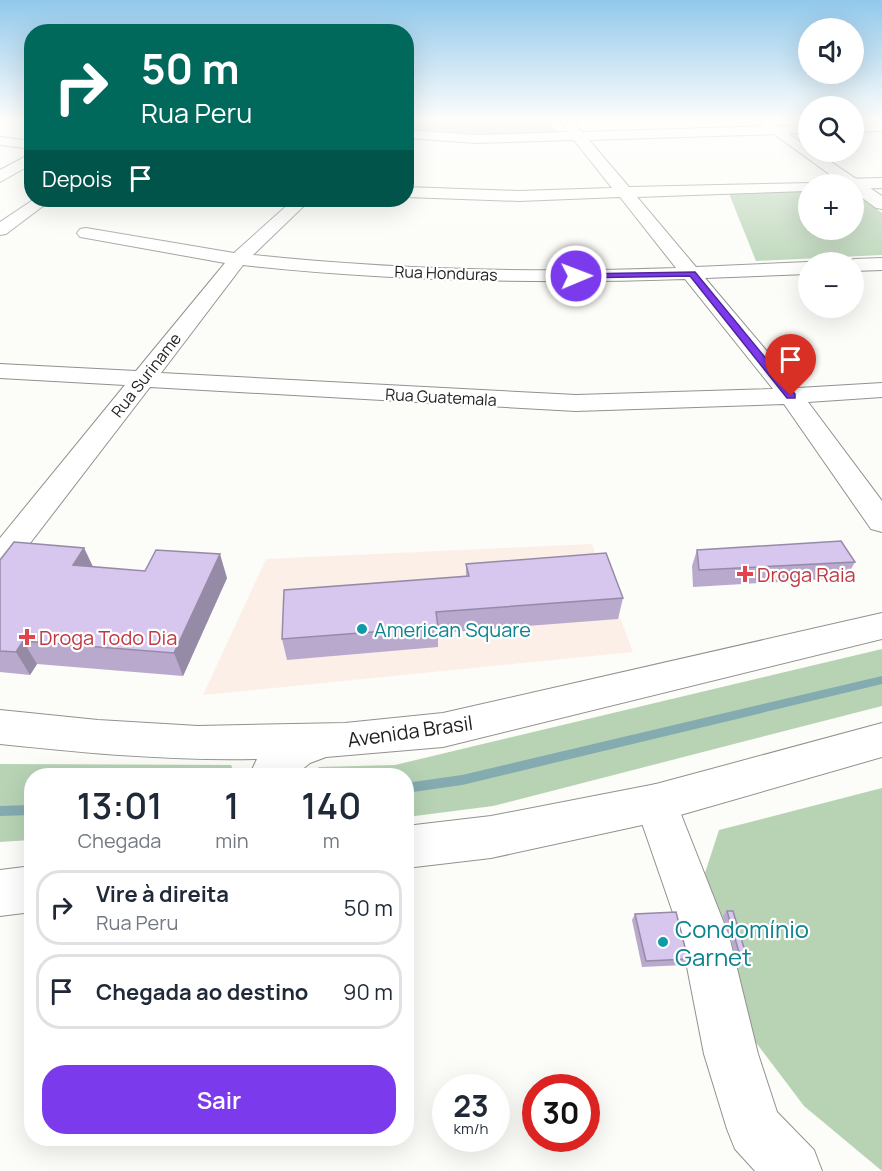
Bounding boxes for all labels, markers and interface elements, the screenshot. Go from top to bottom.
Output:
map controls [798,18,864,318]
button: sound [798,18,864,84]
text: 50 m [141,39,239,97]
icon: right [42,48,120,126]
text: Rua Peru [141,94,252,131]
button: search [798,96,864,162]
icon: arrive [124,162,157,195]
text: Depois [42,164,112,194]
button: + [798,174,864,240]
position arrow [544,244,608,308]
button: − [798,252,864,318]
street label: Rua Honduras [394,260,498,286]
street label: Rua Suriname [106,328,186,422]
pin [765,334,816,396]
icon: arrive [774,343,807,376]
street label: Rua Guatemala [385,383,497,411]
place label: Droga Raia [757,561,856,588]
marker: Droga Raia [738,567,752,581]
place label: American Square [374,616,531,643]
marker: American Square [355,622,369,636]
place label: Droga Todo Dia [39,624,177,651]
marker: Droga Todo Dia [20,630,34,644]
street label: Avenida Brasil [345,709,475,753]
text: 13:01 [77,781,163,830]
text: 1 [224,781,240,830]
text: 140 [301,781,361,830]
text: Chegada [78,827,161,854]
text: min [215,827,249,854]
text: m [323,827,340,854]
text: Vire à direita [96,879,229,909]
icon: right [45,891,78,924]
text: 50 m [344,893,393,923]
text: Rua Peru [96,909,178,936]
place label: Condomínio Garnet [675,912,809,973]
marker: Condomínio Garnet [656,935,670,949]
icon: arrive [45,975,78,1008]
text: Chegada ao destino [96,977,308,1007]
text: 90 m [343,977,393,1007]
button: Sair [42,1065,396,1134]
speed limit sign: 30 [522,1074,600,1152]
text: 23 [453,1085,489,1126]
text: km/h [454,1118,488,1139]

